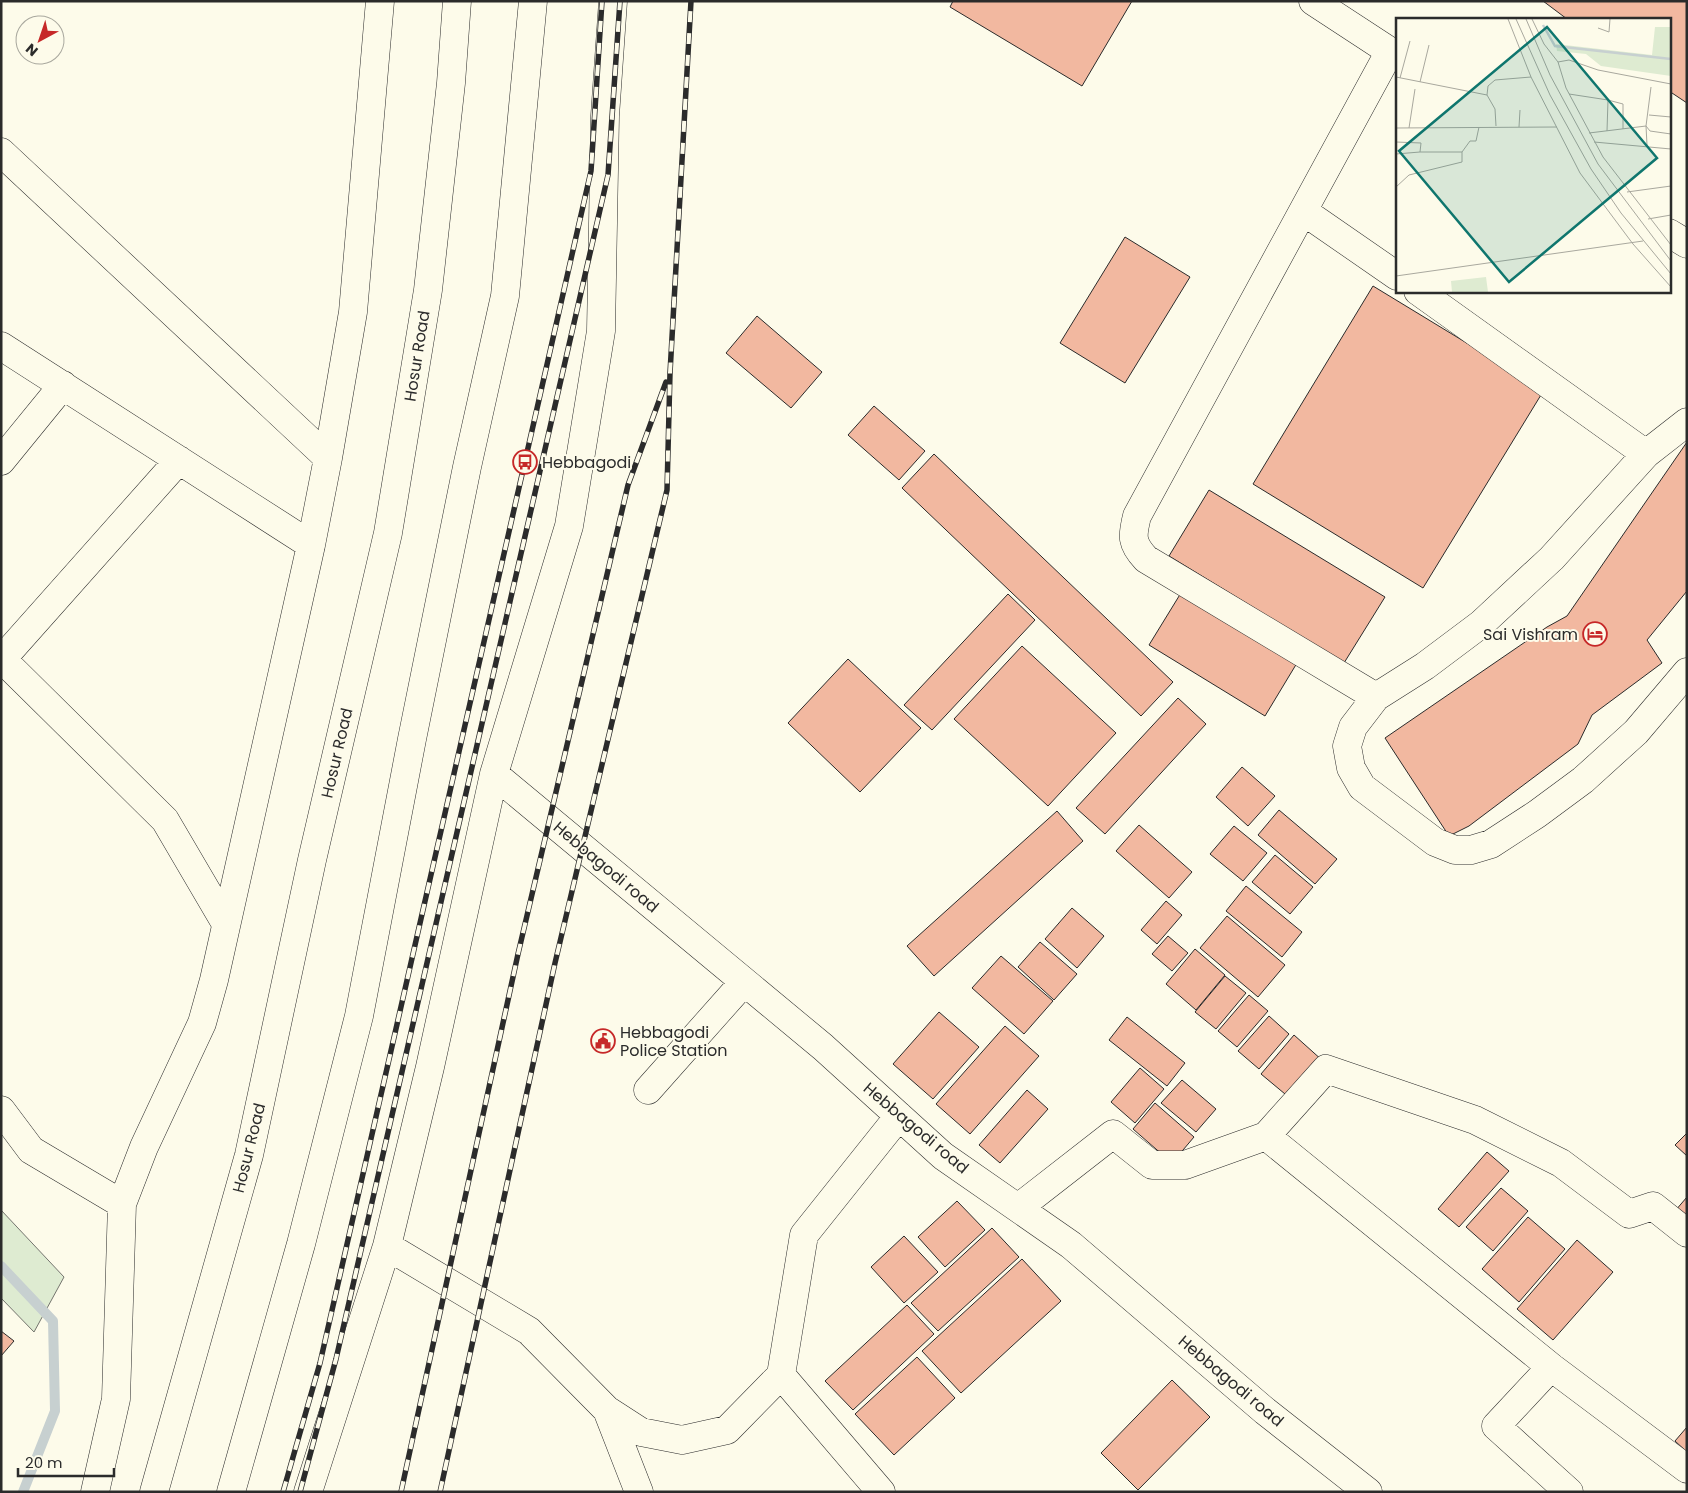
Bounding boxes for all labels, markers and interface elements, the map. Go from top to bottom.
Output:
north arrow [15,15,65,65]
inset map [1396,18,1670,292]
text: N [21,39,42,61]
street label: Hosur Road [398,309,436,403]
bus stop icon: Hebbagodi [512,449,538,475]
place label: Hebbagodi [542,451,631,474]
hotel icon: Sai Vishram [1582,621,1608,647]
place label: Sai Vishram [1483,623,1578,646]
street label: Hosur Road [315,706,359,800]
street label: Hebbagodi road [548,816,664,918]
place label: Hebbagodi Police Station [620,1021,728,1062]
public building icon: Hebbagodi Police Station [590,1028,616,1054]
street label: Hebbagodi road [858,1077,974,1179]
street label: Hosur Road [227,1101,271,1195]
street label: Hebbagodi road [1173,1330,1289,1432]
scale bar [18,1446,114,1478]
text: 20 m [25,1452,63,1473]

